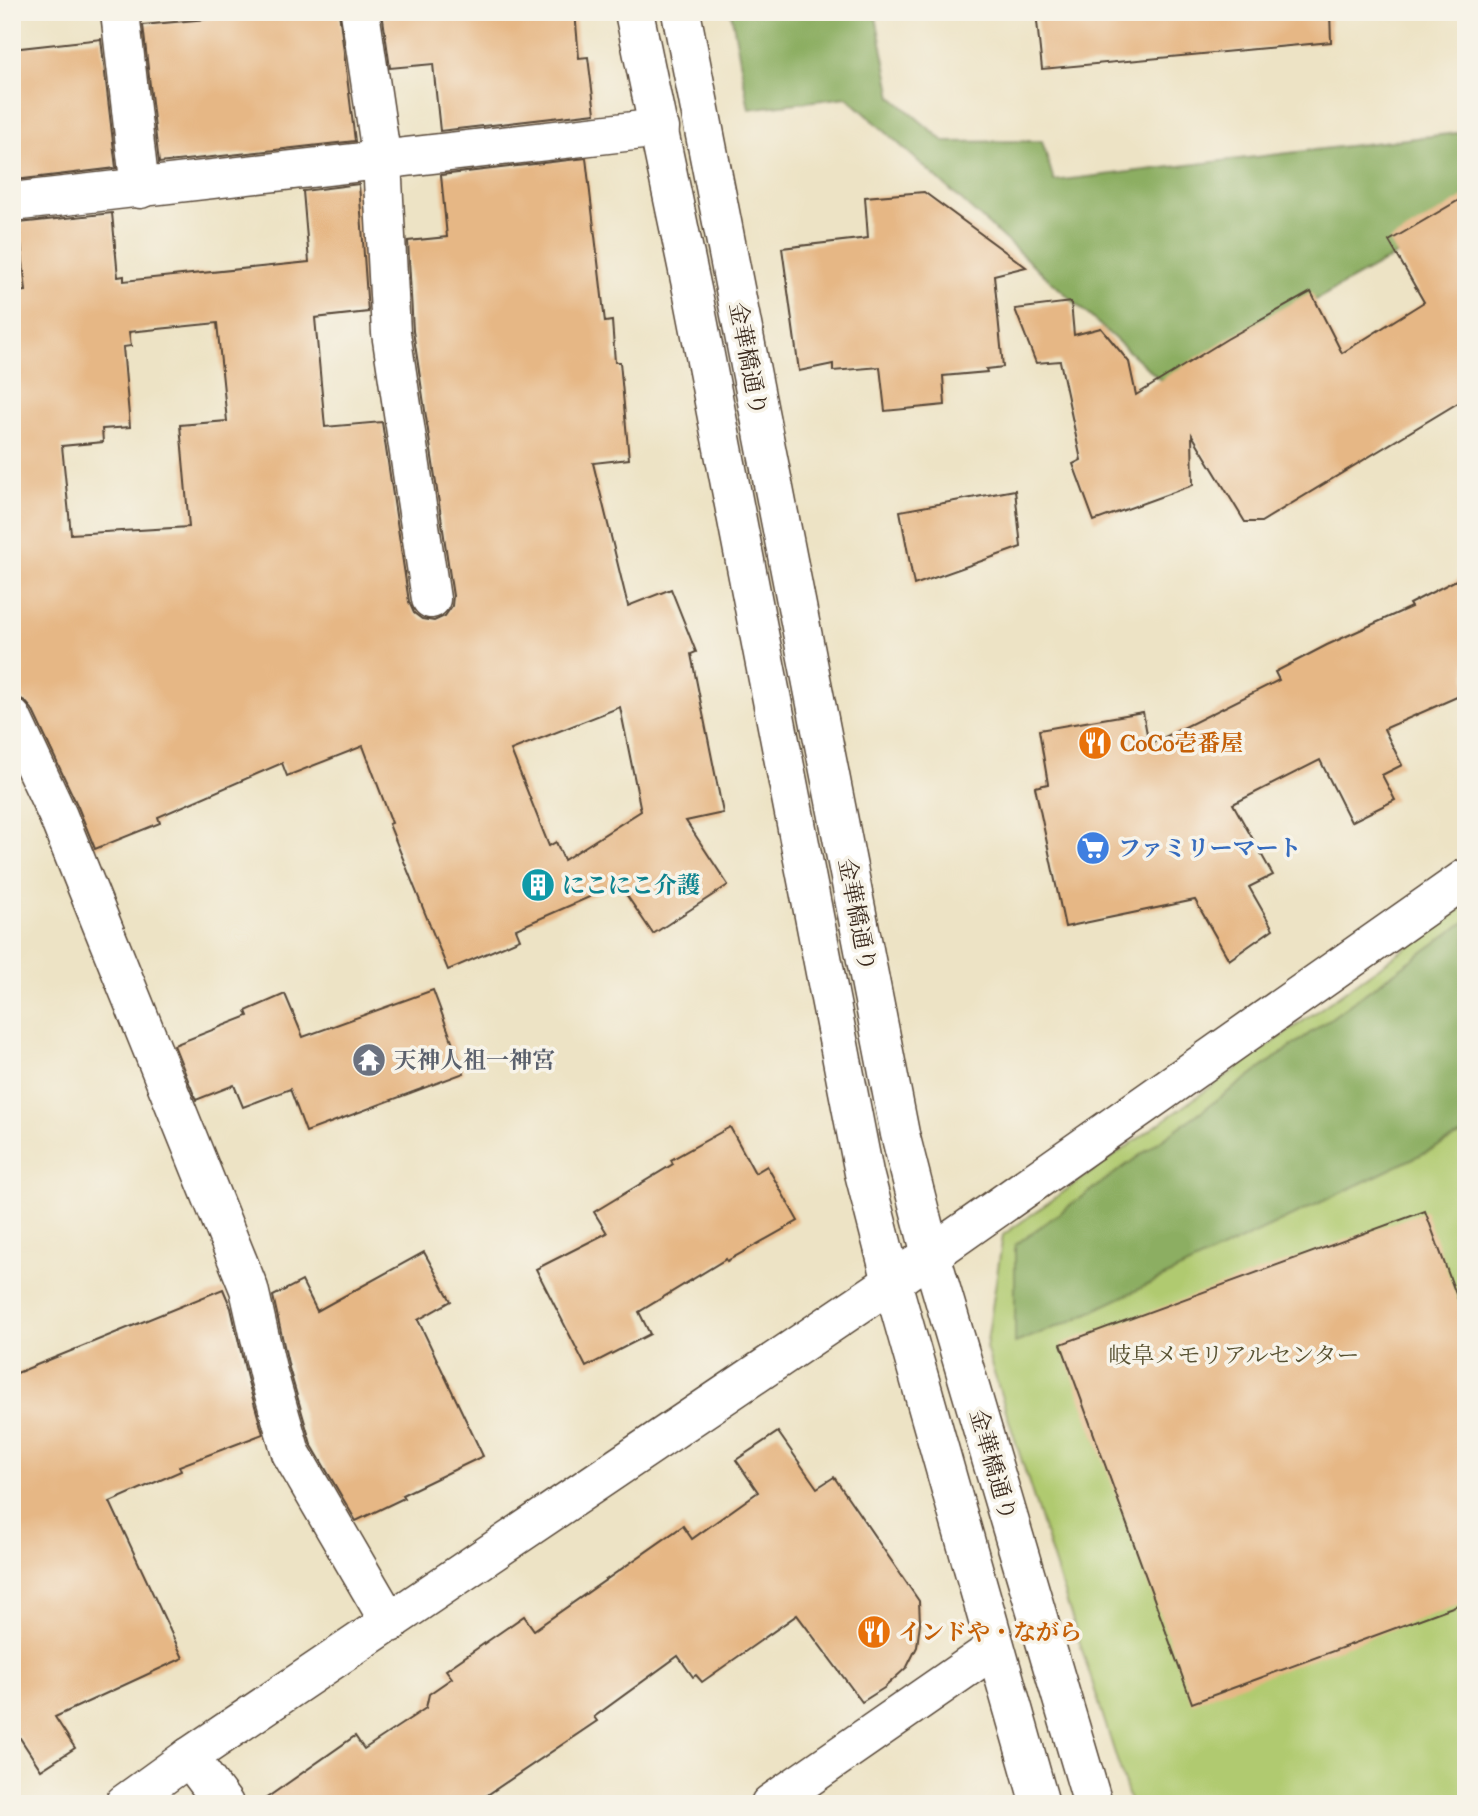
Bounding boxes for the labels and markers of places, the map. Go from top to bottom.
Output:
restaurant icon: CoCo壱番屋 [1076,724,1114,762]
place label: CoCo壱番屋 [1120,730,1243,757]
supermarket icon: ファミリーマート [1074,829,1112,867]
place label: ファミリーマート [1118,835,1302,862]
building icon: にこにこ介護 [519,866,557,904]
place label: にこにこ介護 [562,872,700,899]
temple icon: 天神人祖一神宮 [350,1041,388,1079]
place label: 天神人祖一神宮 [394,1047,555,1074]
restaurant icon: インドや・ながら [855,1613,893,1651]
place label: インドや・ながら [898,1619,1082,1646]

